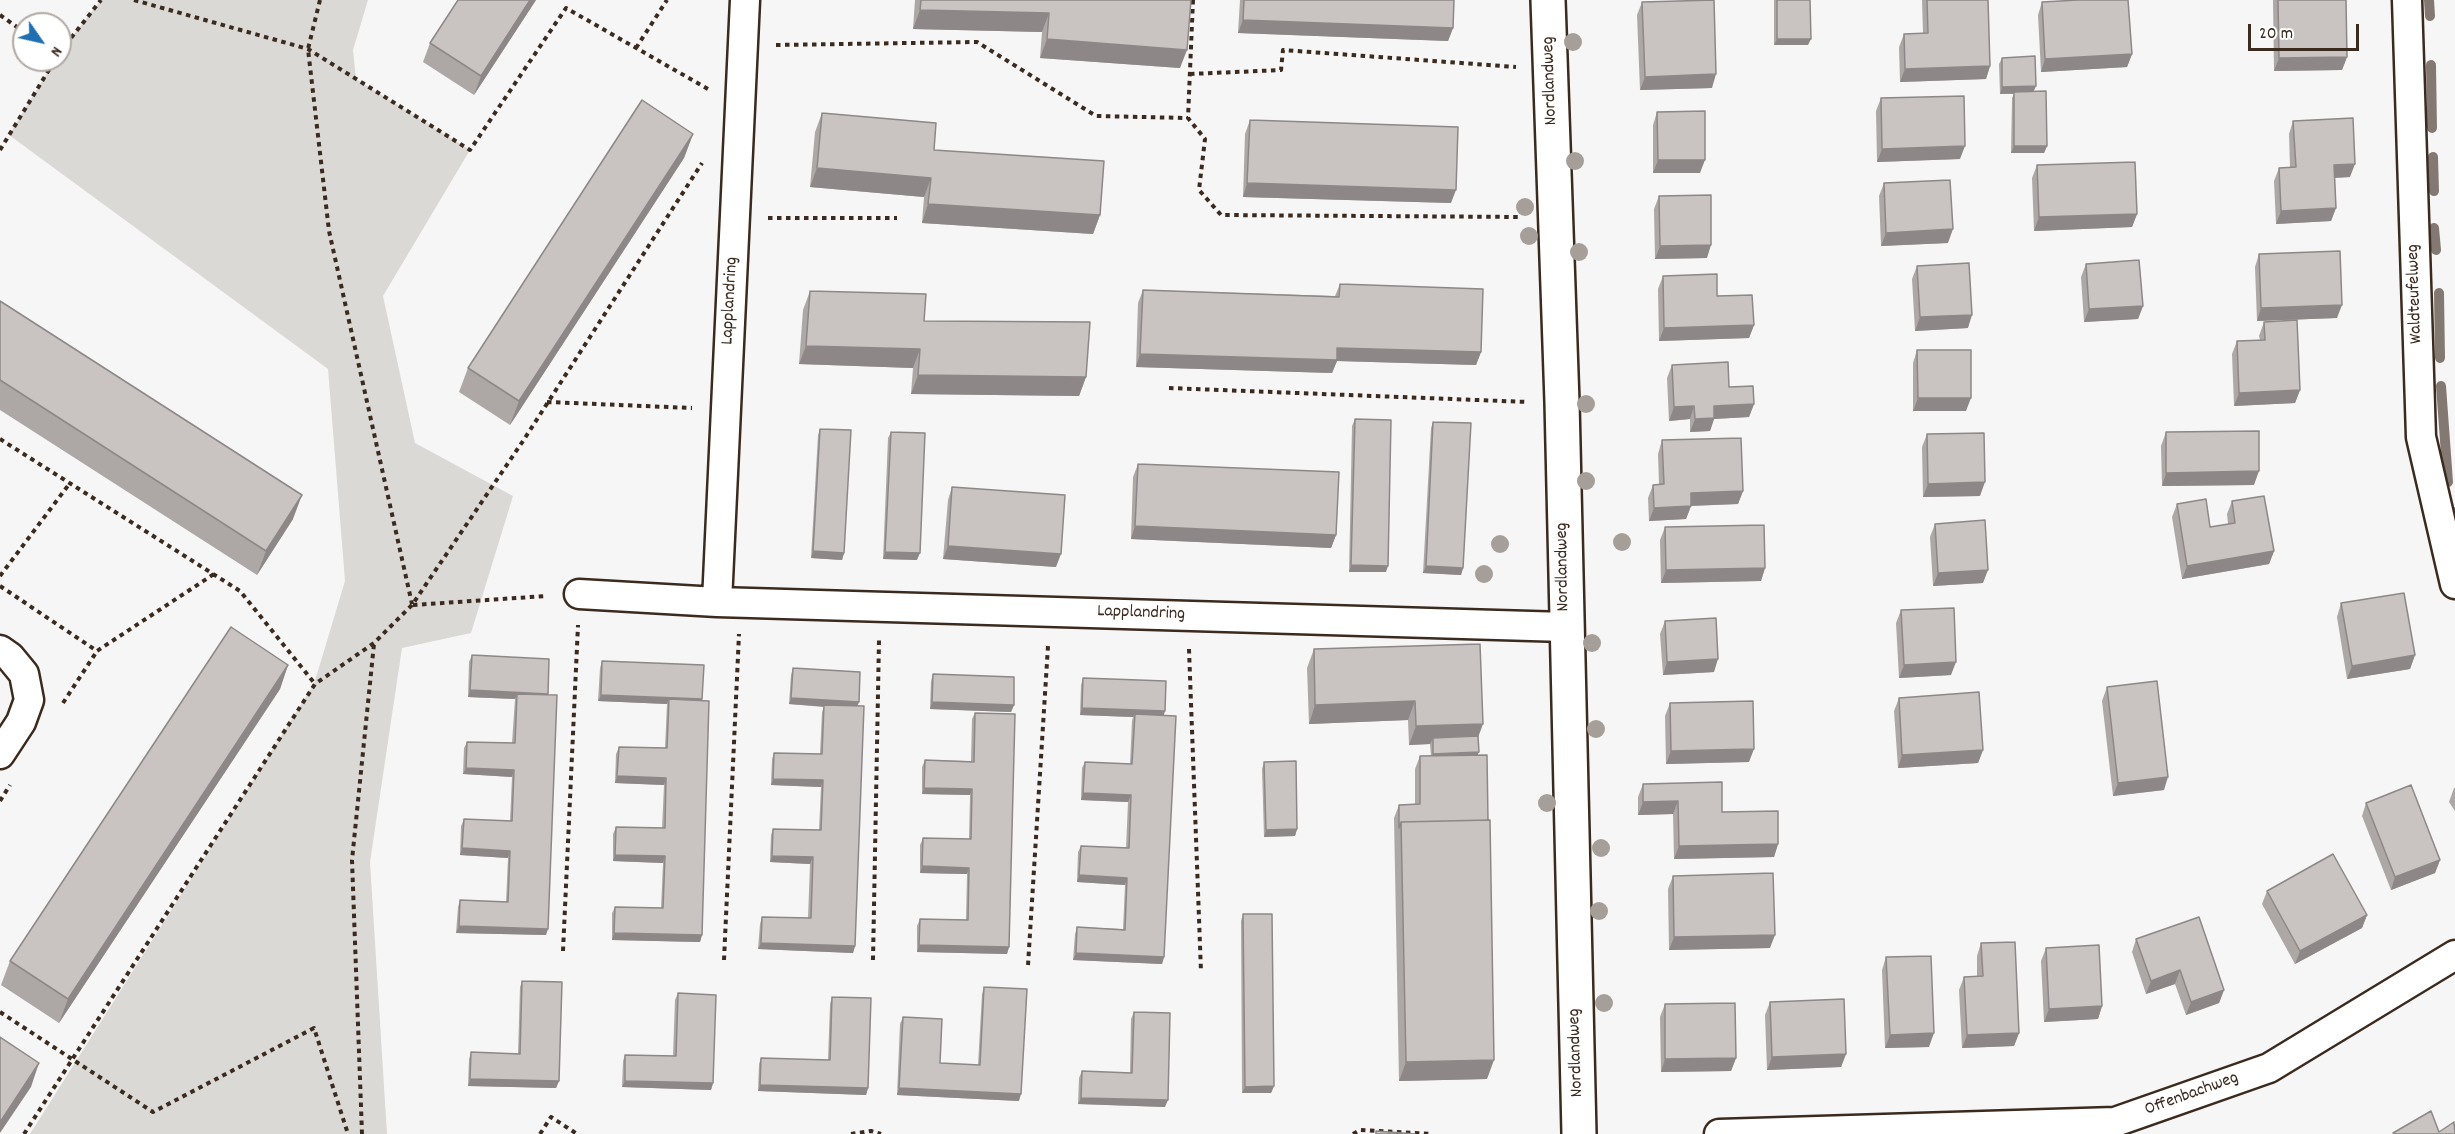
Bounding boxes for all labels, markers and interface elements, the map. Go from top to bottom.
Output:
north arrow [12,12,72,72]
scale bar [2251,12,2362,50]
text: 20 m [2259,22,2293,47]
street label: Nordlandweg [1539,36,1563,126]
text: N [44,42,67,61]
street label: Waldteufelweg [2403,244,2429,344]
street label: Lapplandring [718,256,744,346]
street label: Nordlandweg [1552,522,1576,612]
street label: Lapplandring [1097,602,1185,626]
street label: Nordlandweg [1565,1008,1589,1098]
street label: Offenbachweg [2142,1068,2242,1122]

